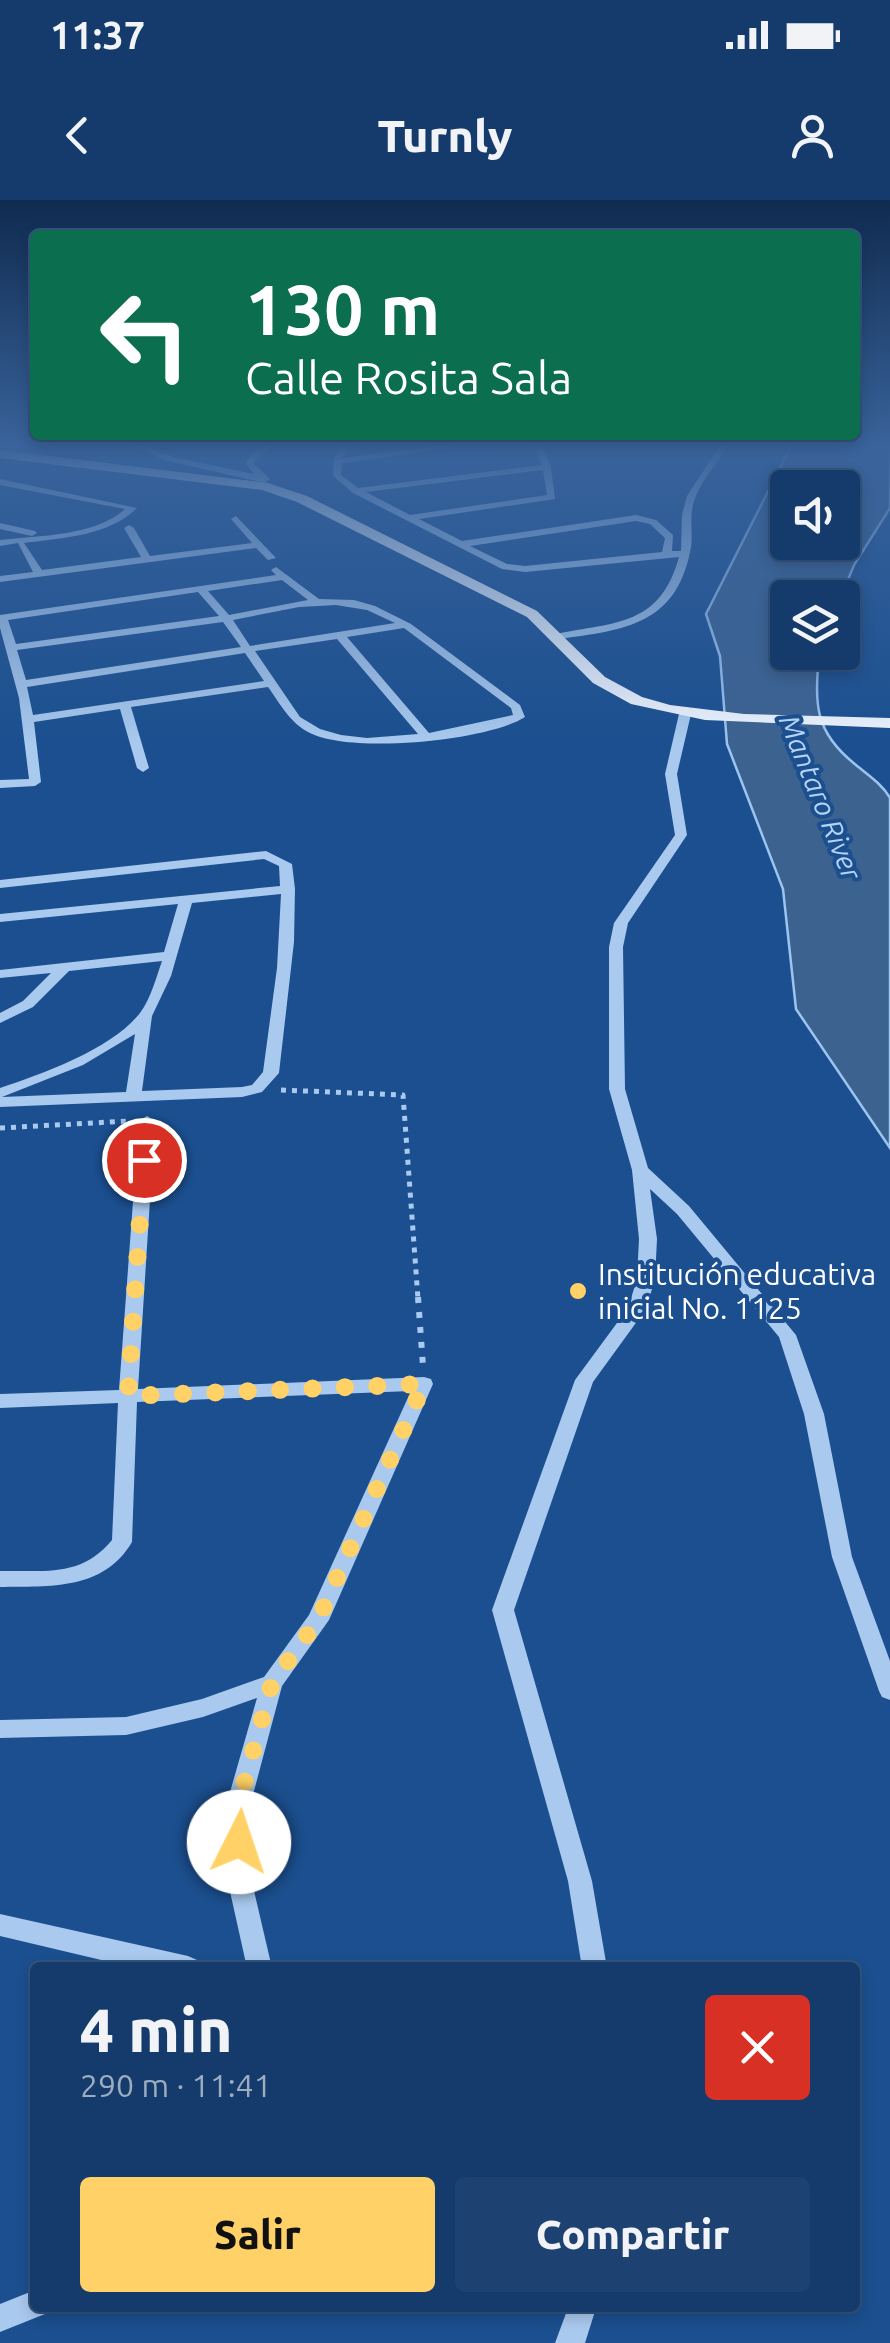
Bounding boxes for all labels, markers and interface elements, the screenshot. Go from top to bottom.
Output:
text: 11:37 [50,14,145,56]
icon: back [50,108,105,163]
icon: person [785,108,840,163]
text: Turnly [378,110,512,161]
icon: left [80,270,210,400]
text: 130 m [245,270,440,348]
text: Calle Rosita Sala [245,352,572,403]
map controls [770,470,860,670]
button: sound [770,470,860,560]
button: layers [770,580,860,670]
water label: Mantaro River [774,710,869,885]
pin [102,1118,187,1203]
icon: arrive [117,1133,172,1188]
place label: Institución educativa inicial No. 1125 [598,1257,876,1325]
marker: Institución educativa inicial No. 1125 [567,1280,589,1302]
position arrow [187,1790,291,1894]
button: close [705,1995,810,2100]
text: 4 min [80,1996,233,2063]
text: 290 m · 11:41 [80,2067,272,2103]
button: Salir [80,2177,435,2292]
button: Compartir [455,2177,810,2292]

